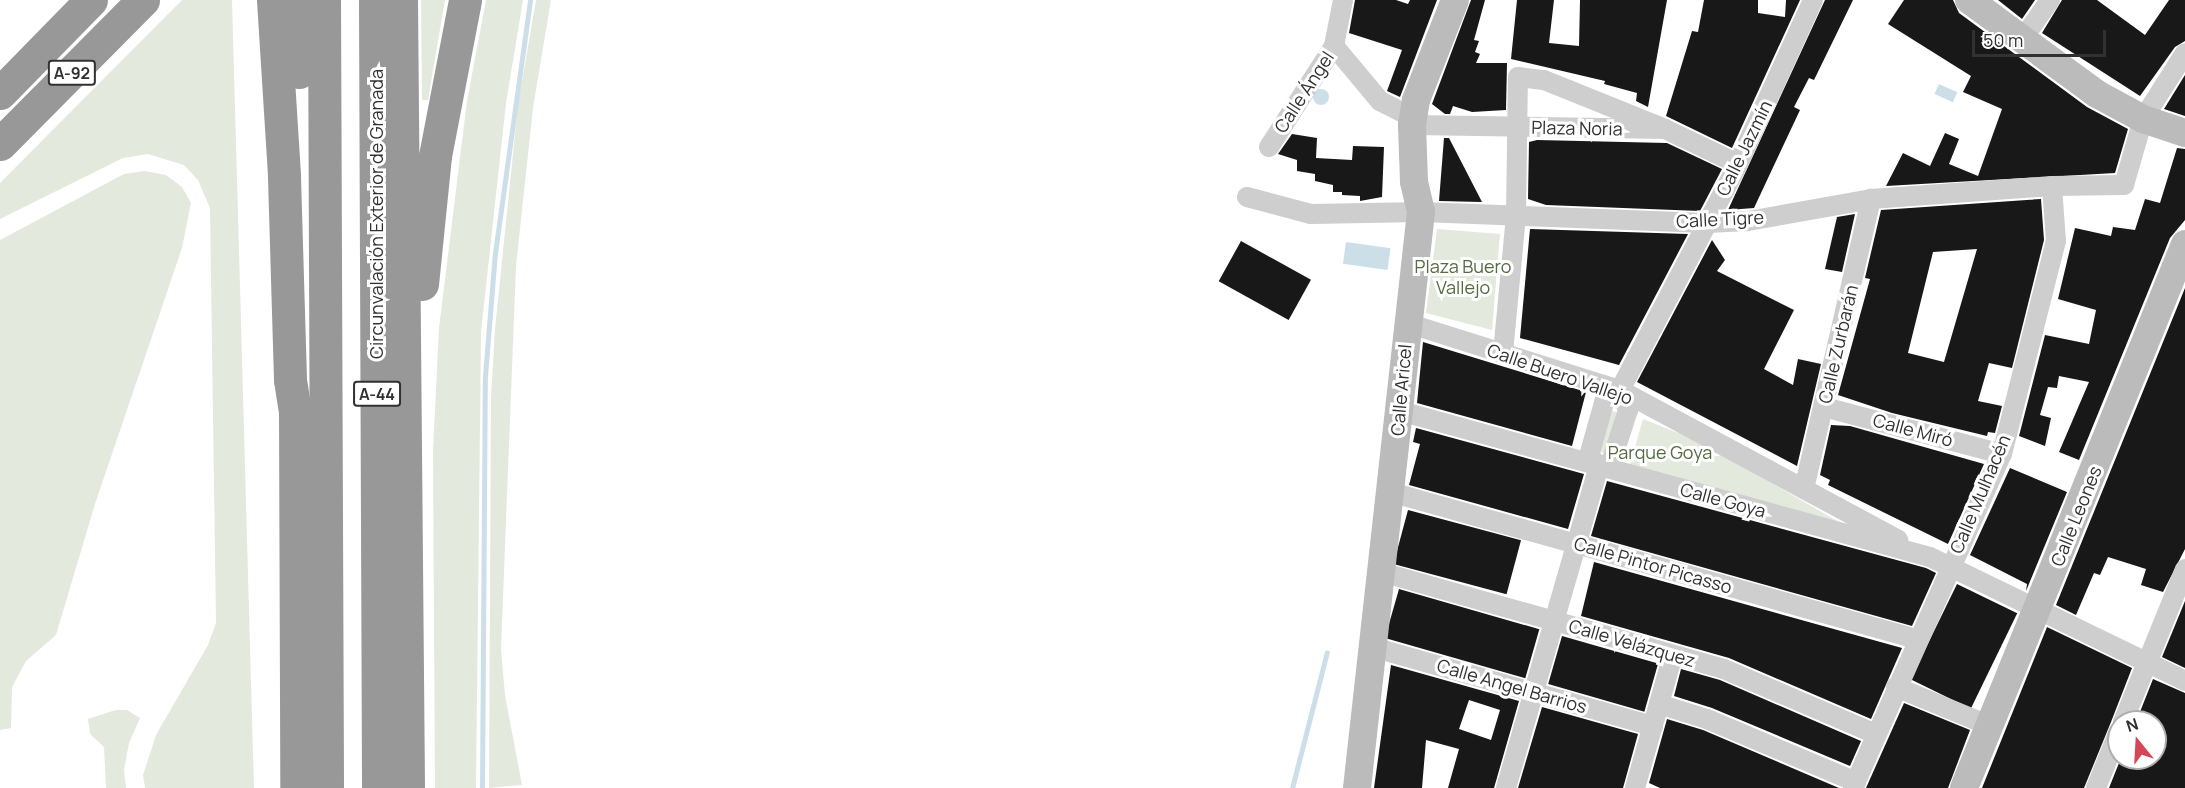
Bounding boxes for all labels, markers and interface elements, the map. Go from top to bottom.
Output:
scale bar [1975,18,2108,56]
text: 50 m [1983,28,2023,52]
street label: Calle Ángel [1270,47,1338,137]
road number: A-92 [46,60,98,86]
street label: Circunvalación Exterior de Granada [365,69,387,359]
street label: Calle Jazmín [1712,97,1776,199]
street label: Plaza Noria [1531,116,1623,140]
street label: Calle Tigre [1676,206,1764,232]
park label: Plaza Buero Vallejo [1415,256,1511,298]
street label: Calle Zurbarán [1814,283,1862,405]
street label: Calle Buero Vallejo [1484,339,1636,409]
street label: Calle Aricel [1386,343,1416,437]
road number: A-44 [353,381,401,407]
street label: Calle Miró [1871,409,1955,451]
street label: Calle Mulhacén [1945,431,2015,557]
park label: Parque Goya [1608,441,1712,463]
street label: Calle Leones [2046,463,2106,569]
street label: Calle Goya [1678,478,1768,522]
street label: Calle Pintor Picasso [1572,532,1734,598]
street label: Calle Velázquez [1566,615,1698,671]
street label: Calle Angel Barrios [1435,654,1589,718]
north arrow [2107,710,2167,770]
text: N [2123,713,2141,737]

